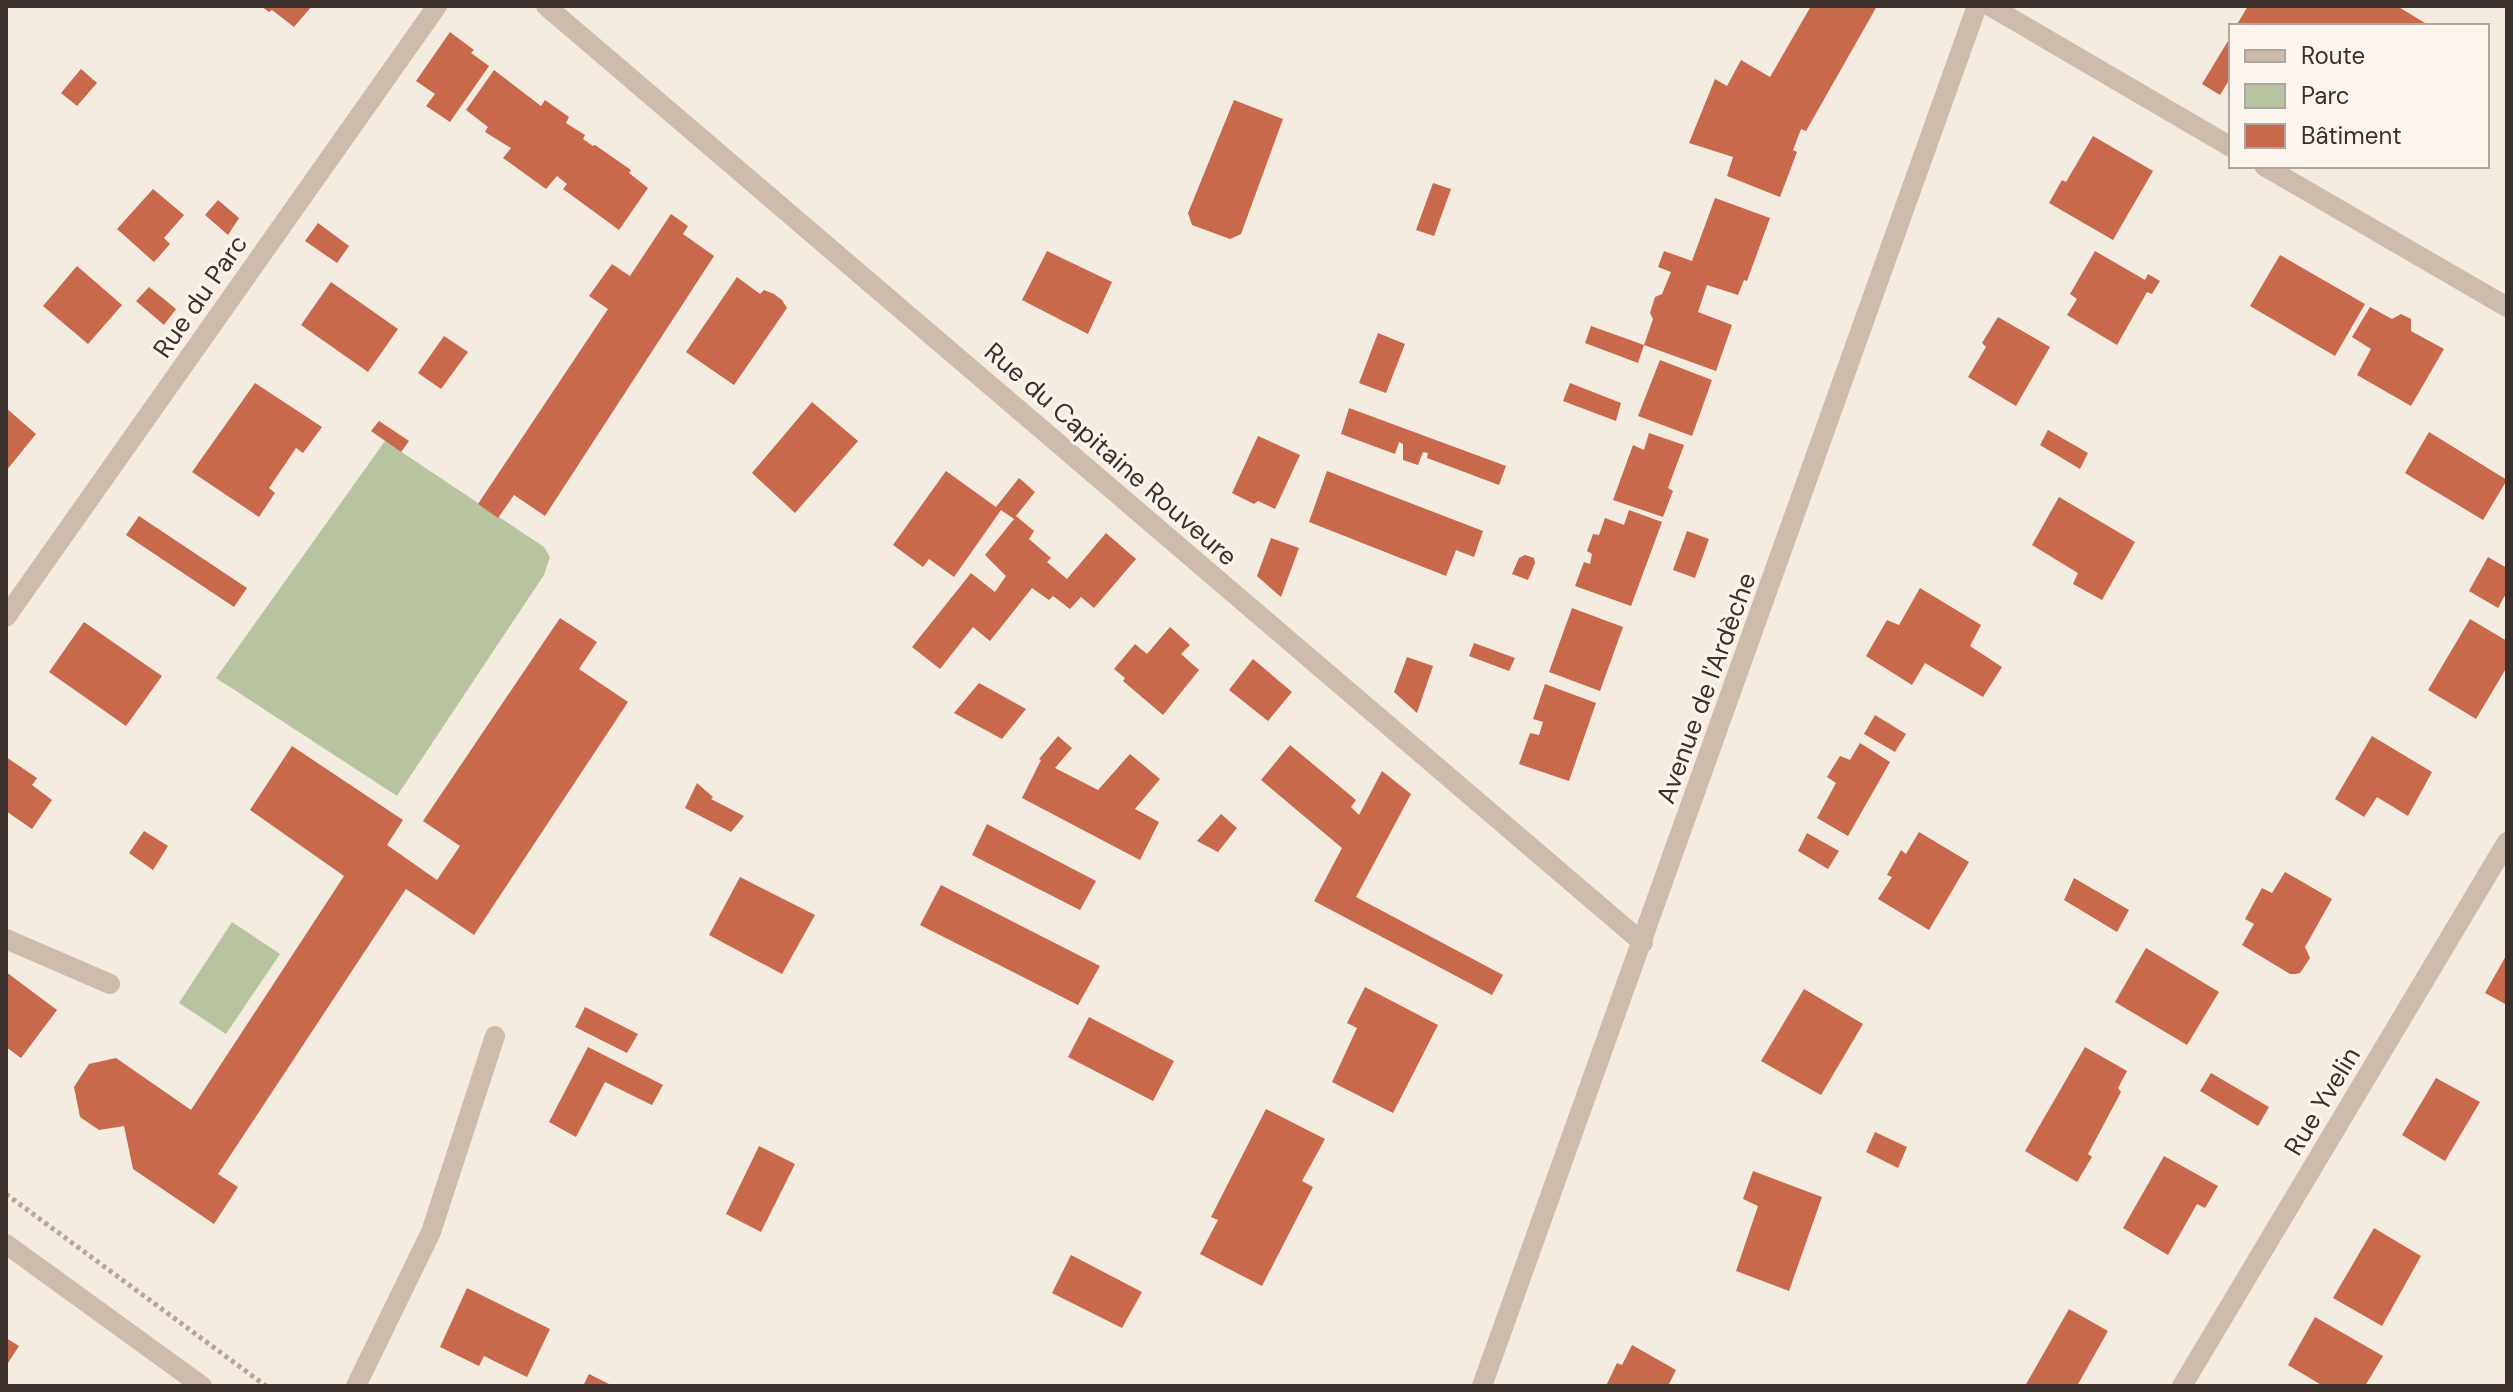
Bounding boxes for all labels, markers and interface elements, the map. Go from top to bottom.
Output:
legend [2229,24,2489,168]
text: Route [2301,40,2365,71]
text: Parc [2301,80,2350,111]
text: Bâtiment [2301,120,2402,151]
street label: Rue du Parc [145,228,255,364]
street label: Rue du Capitaine Rouveure [977,335,1245,573]
street label: Avenue de l'Ardèche [1648,568,1764,808]
street label: Rue Yvelin [2276,1040,2368,1162]

